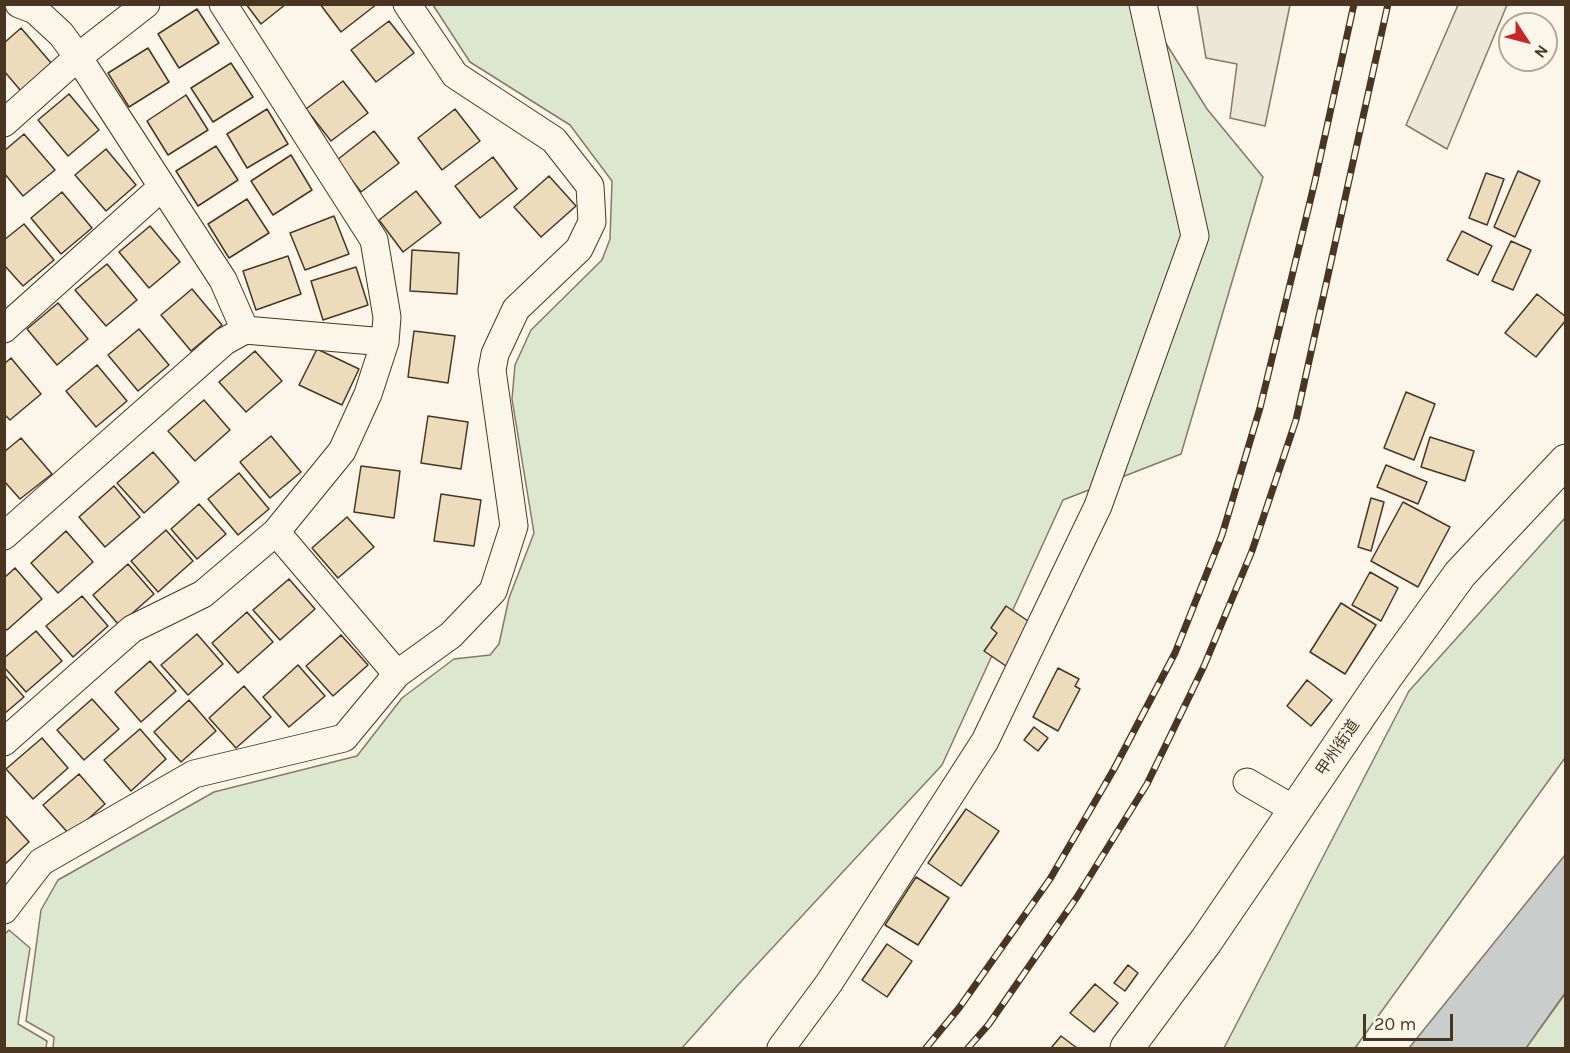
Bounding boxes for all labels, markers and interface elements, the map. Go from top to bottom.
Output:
north arrow [1498,12,1558,72]
text: N [1530,41,1552,62]
street label: 甲州街道 [1312,716,1364,780]
scale bar [1366,1002,1456,1040]
text: 20 m [1374,1013,1416,1035]

